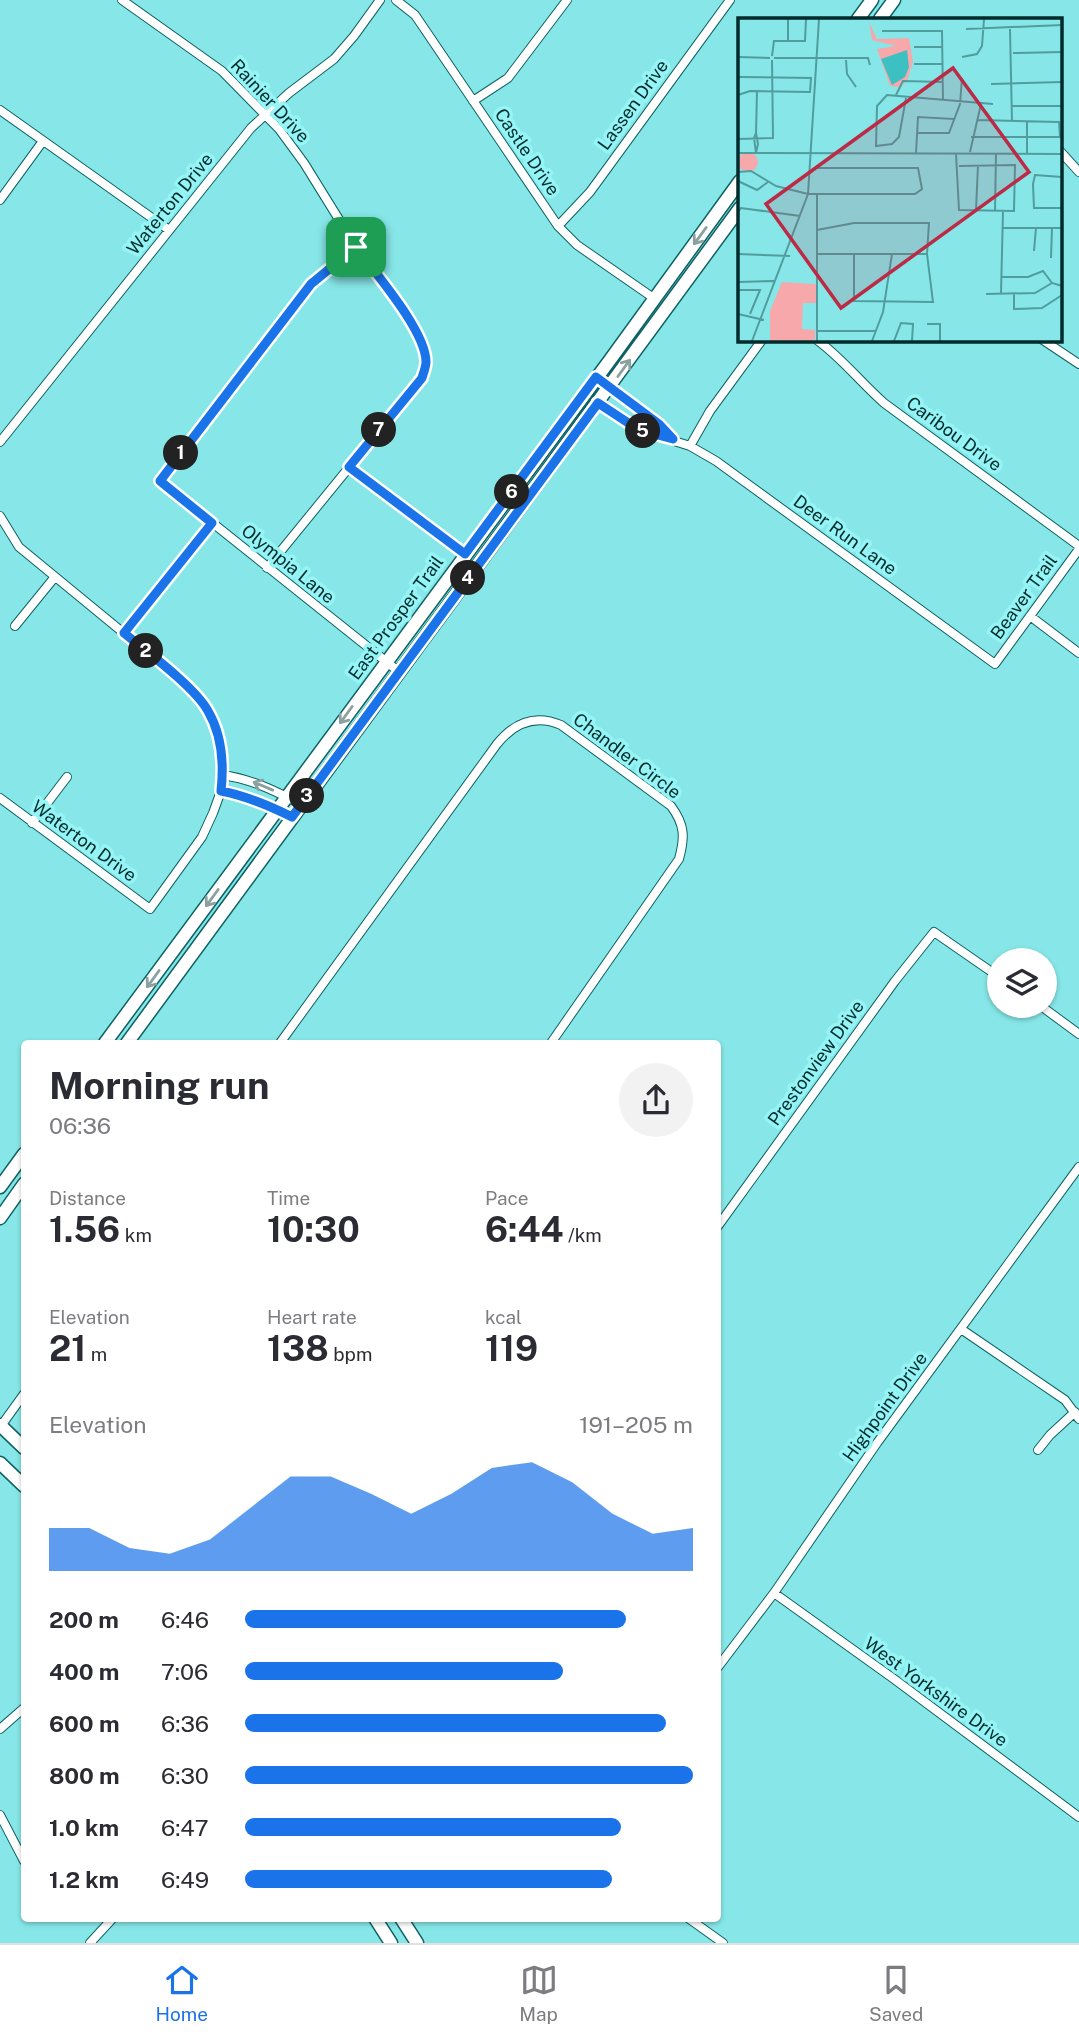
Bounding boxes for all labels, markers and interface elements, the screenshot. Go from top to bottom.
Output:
inset map [738,18,1062,341]
street label: Rainier Drive [227,55,314,147]
street label: Lassen Drive [593,56,672,154]
street label: Castle Drive [491,104,564,199]
street label: Waterton Drive [122,149,217,259]
pin [326,217,386,277]
one-way arrow [693,226,707,245]
icon: arrive [337,228,375,266]
one-way arrow [616,359,631,378]
street label: Caribou Drive [903,392,1006,475]
pin: 7 [362,412,396,448]
pin: 5 [626,414,660,448]
text: 7 [373,418,384,440]
text: 5 [636,419,649,441]
pin: 1 [164,435,198,470]
text: 1 [176,441,185,463]
pin: 6 [494,475,530,510]
text: 6 [505,480,518,502]
street label: Deer Run Lane [790,490,901,579]
street label: Olympia Lane [238,520,339,607]
street label: Beaver Trail [986,550,1061,643]
street label: East Prosper Trail [344,552,448,684]
pin: 4 [450,560,486,596]
text: 4 [461,566,474,588]
pin: 2 [128,634,164,668]
text: 2 [139,639,152,661]
one-way arrow [339,705,354,724]
street label: Chandler Circle [569,708,685,803]
pin: 3 [290,778,324,814]
one-way arrow [253,779,274,792]
text: 3 [300,784,313,806]
street label: Waterton Drive [28,796,141,886]
one-way arrow [205,889,220,908]
map controls [987,948,1057,1018]
button: layers [987,948,1057,1018]
one-way arrow [146,969,161,988]
street label: Prestonview Drive [763,996,868,1129]
text: Morning run [49,1063,270,1108]
button: share [619,1063,693,1137]
text: 06:36 [49,1112,111,1139]
text: Distance [49,1187,126,1209]
text: Time [267,1187,310,1209]
text: Pace [485,1187,528,1209]
text: 1.56 [49,1209,120,1250]
text: 10:30 [267,1209,360,1250]
text: 6:44 [485,1209,563,1250]
text: km [120,1224,152,1246]
text: /km [563,1224,602,1246]
text: Elevation [49,1306,130,1328]
text: Heart rate [267,1306,357,1328]
text: kcal [485,1306,522,1328]
text: 21 [49,1328,86,1369]
text: 138 [267,1328,329,1369]
text: 119 [485,1328,538,1369]
text: m [86,1343,107,1365]
text: bpm [329,1343,372,1365]
street label: Highpoint Drive [838,1348,931,1465]
text: Elevation [49,1411,147,1438]
text: 191–205 m [579,1411,693,1438]
text: 200 m [49,1606,119,1633]
text: 6:46 [161,1606,209,1633]
street label: West Yorkshire Drive [860,1633,1012,1751]
text: 400 m [49,1658,119,1685]
text: 7:06 [161,1658,208,1685]
text: 600 m [49,1710,119,1737]
text: 6:36 [161,1710,209,1737]
text: 800 m [49,1762,120,1789]
text: 6:30 [161,1762,209,1789]
text: 1.0 km [49,1814,119,1841]
text: 6:47 [161,1814,209,1841]
text: 1.2 km [49,1866,119,1893]
text: 6:49 [161,1866,209,1893]
tab: Home [156,1961,208,2025]
tab: Map [519,1961,558,2025]
tab: Saved [869,1961,923,2025]

